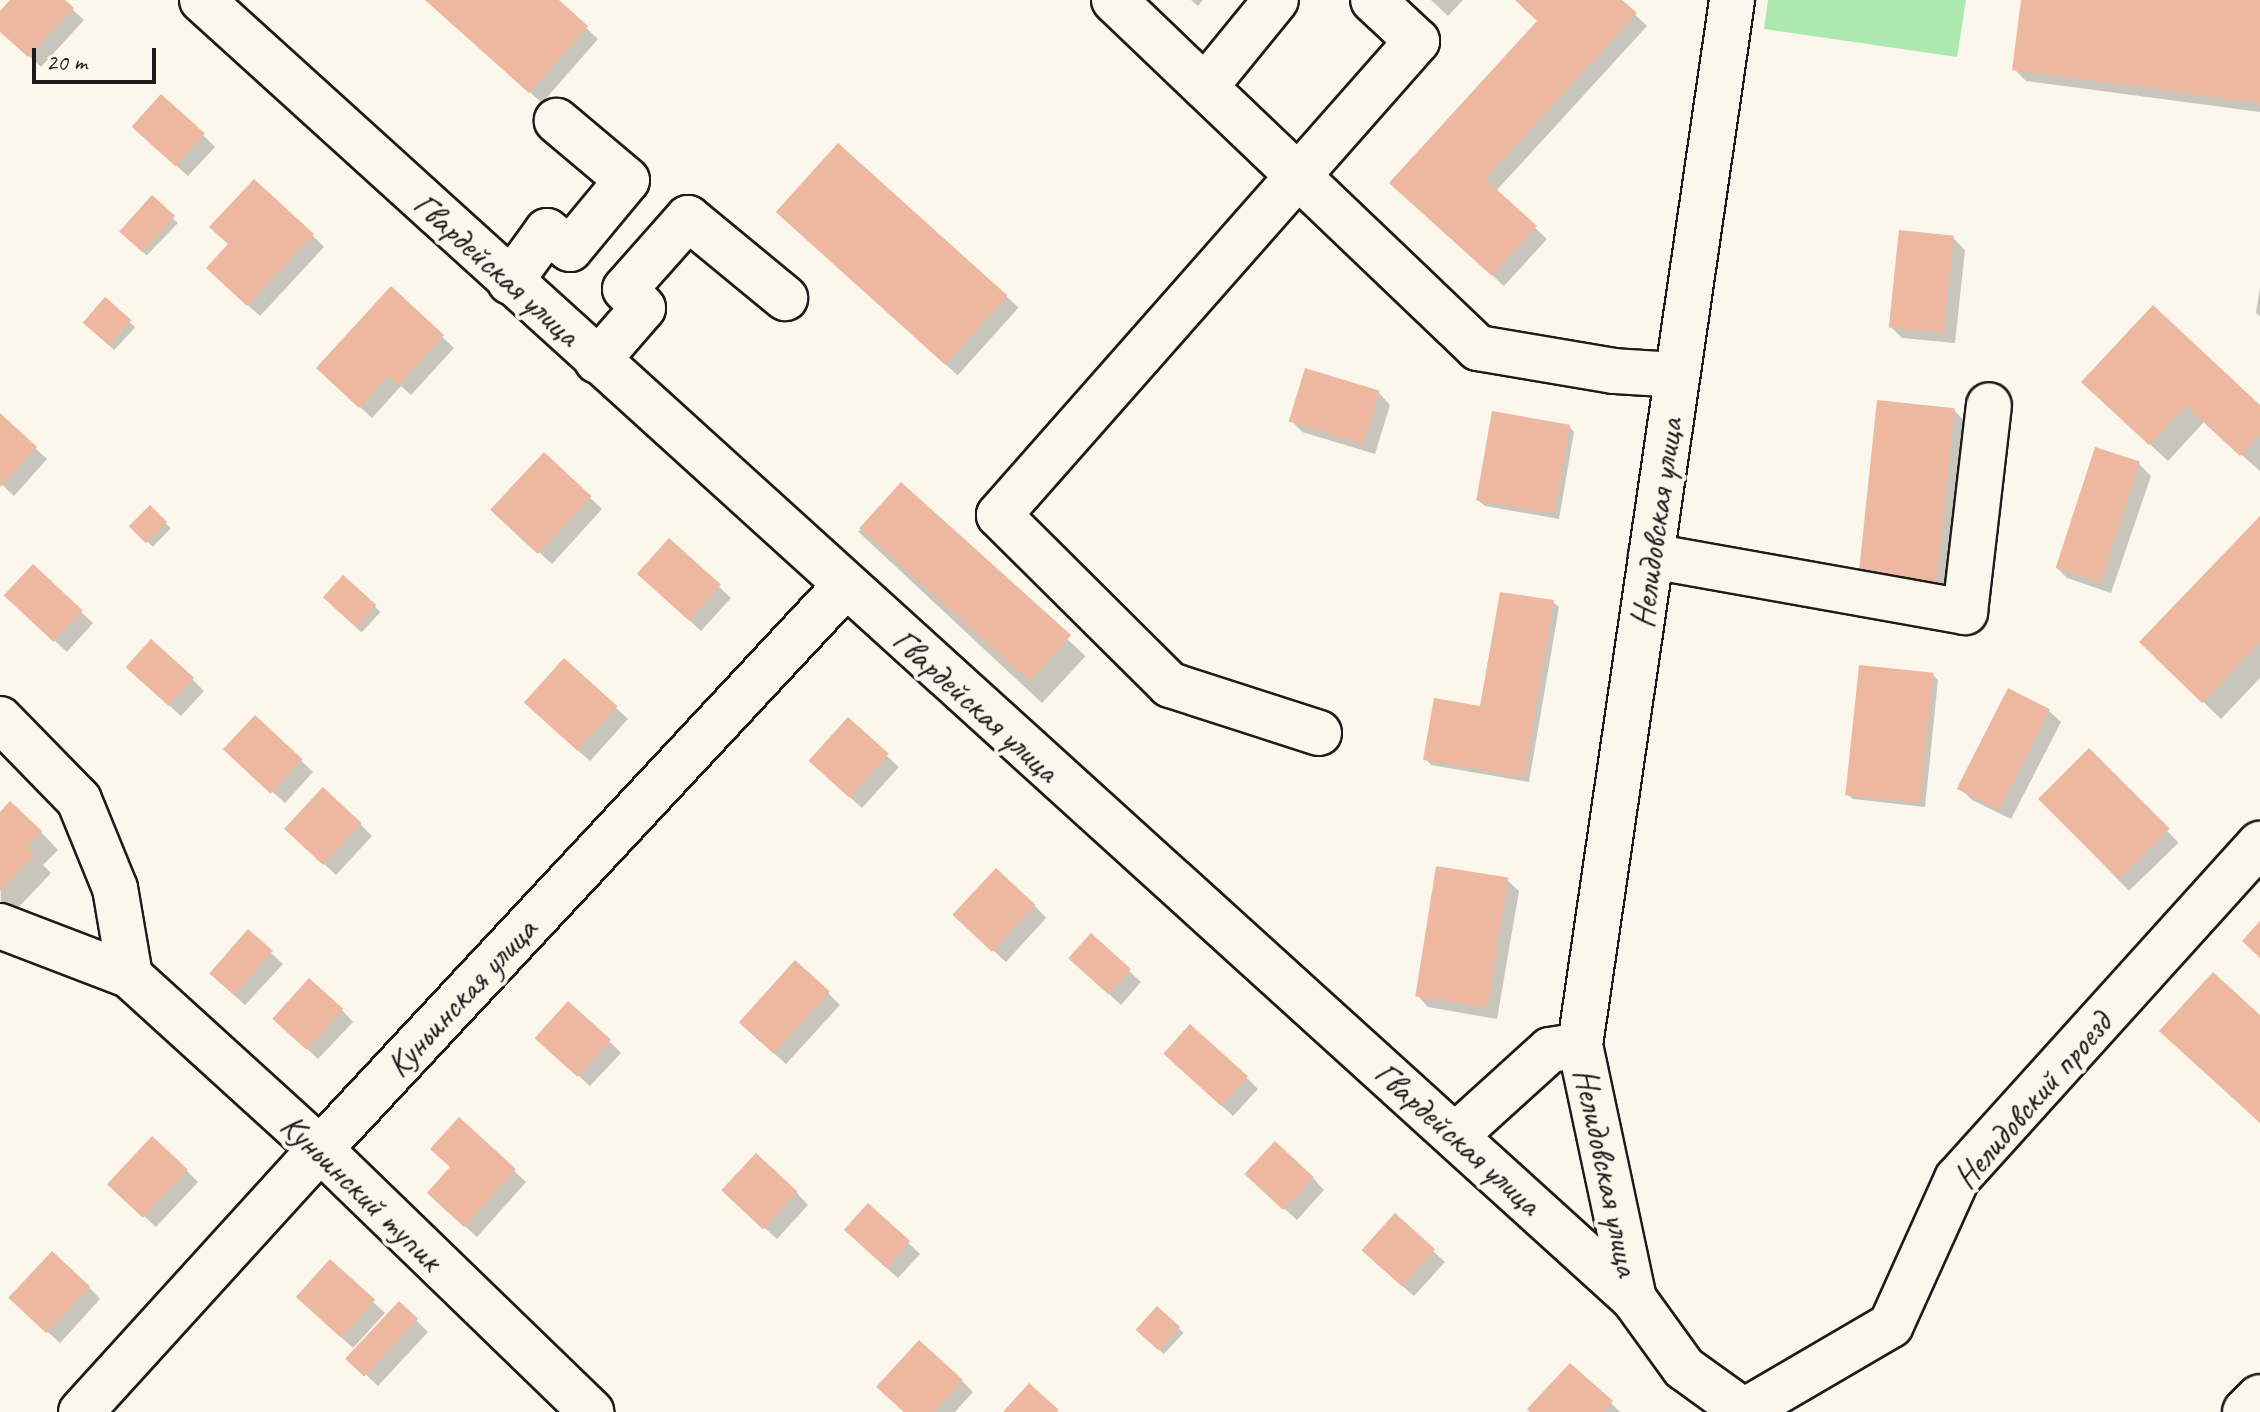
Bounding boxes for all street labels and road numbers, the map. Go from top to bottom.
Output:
street label: Гвардейская улица [404,183,590,355]
street label: Нелидовская улица [1621,414,1691,632]
street label: Гвардейская улица [883,619,1069,791]
street label: Куньинская улица [376,908,546,1086]
street label: Нелидовский проезд [1944,1003,2120,1197]
street label: Гвардейская улица [1365,1052,1551,1224]
street label: Нелидовская улица [1565,1063,1649,1281]
street label: Куньинский тупик [273,1105,451,1279]

